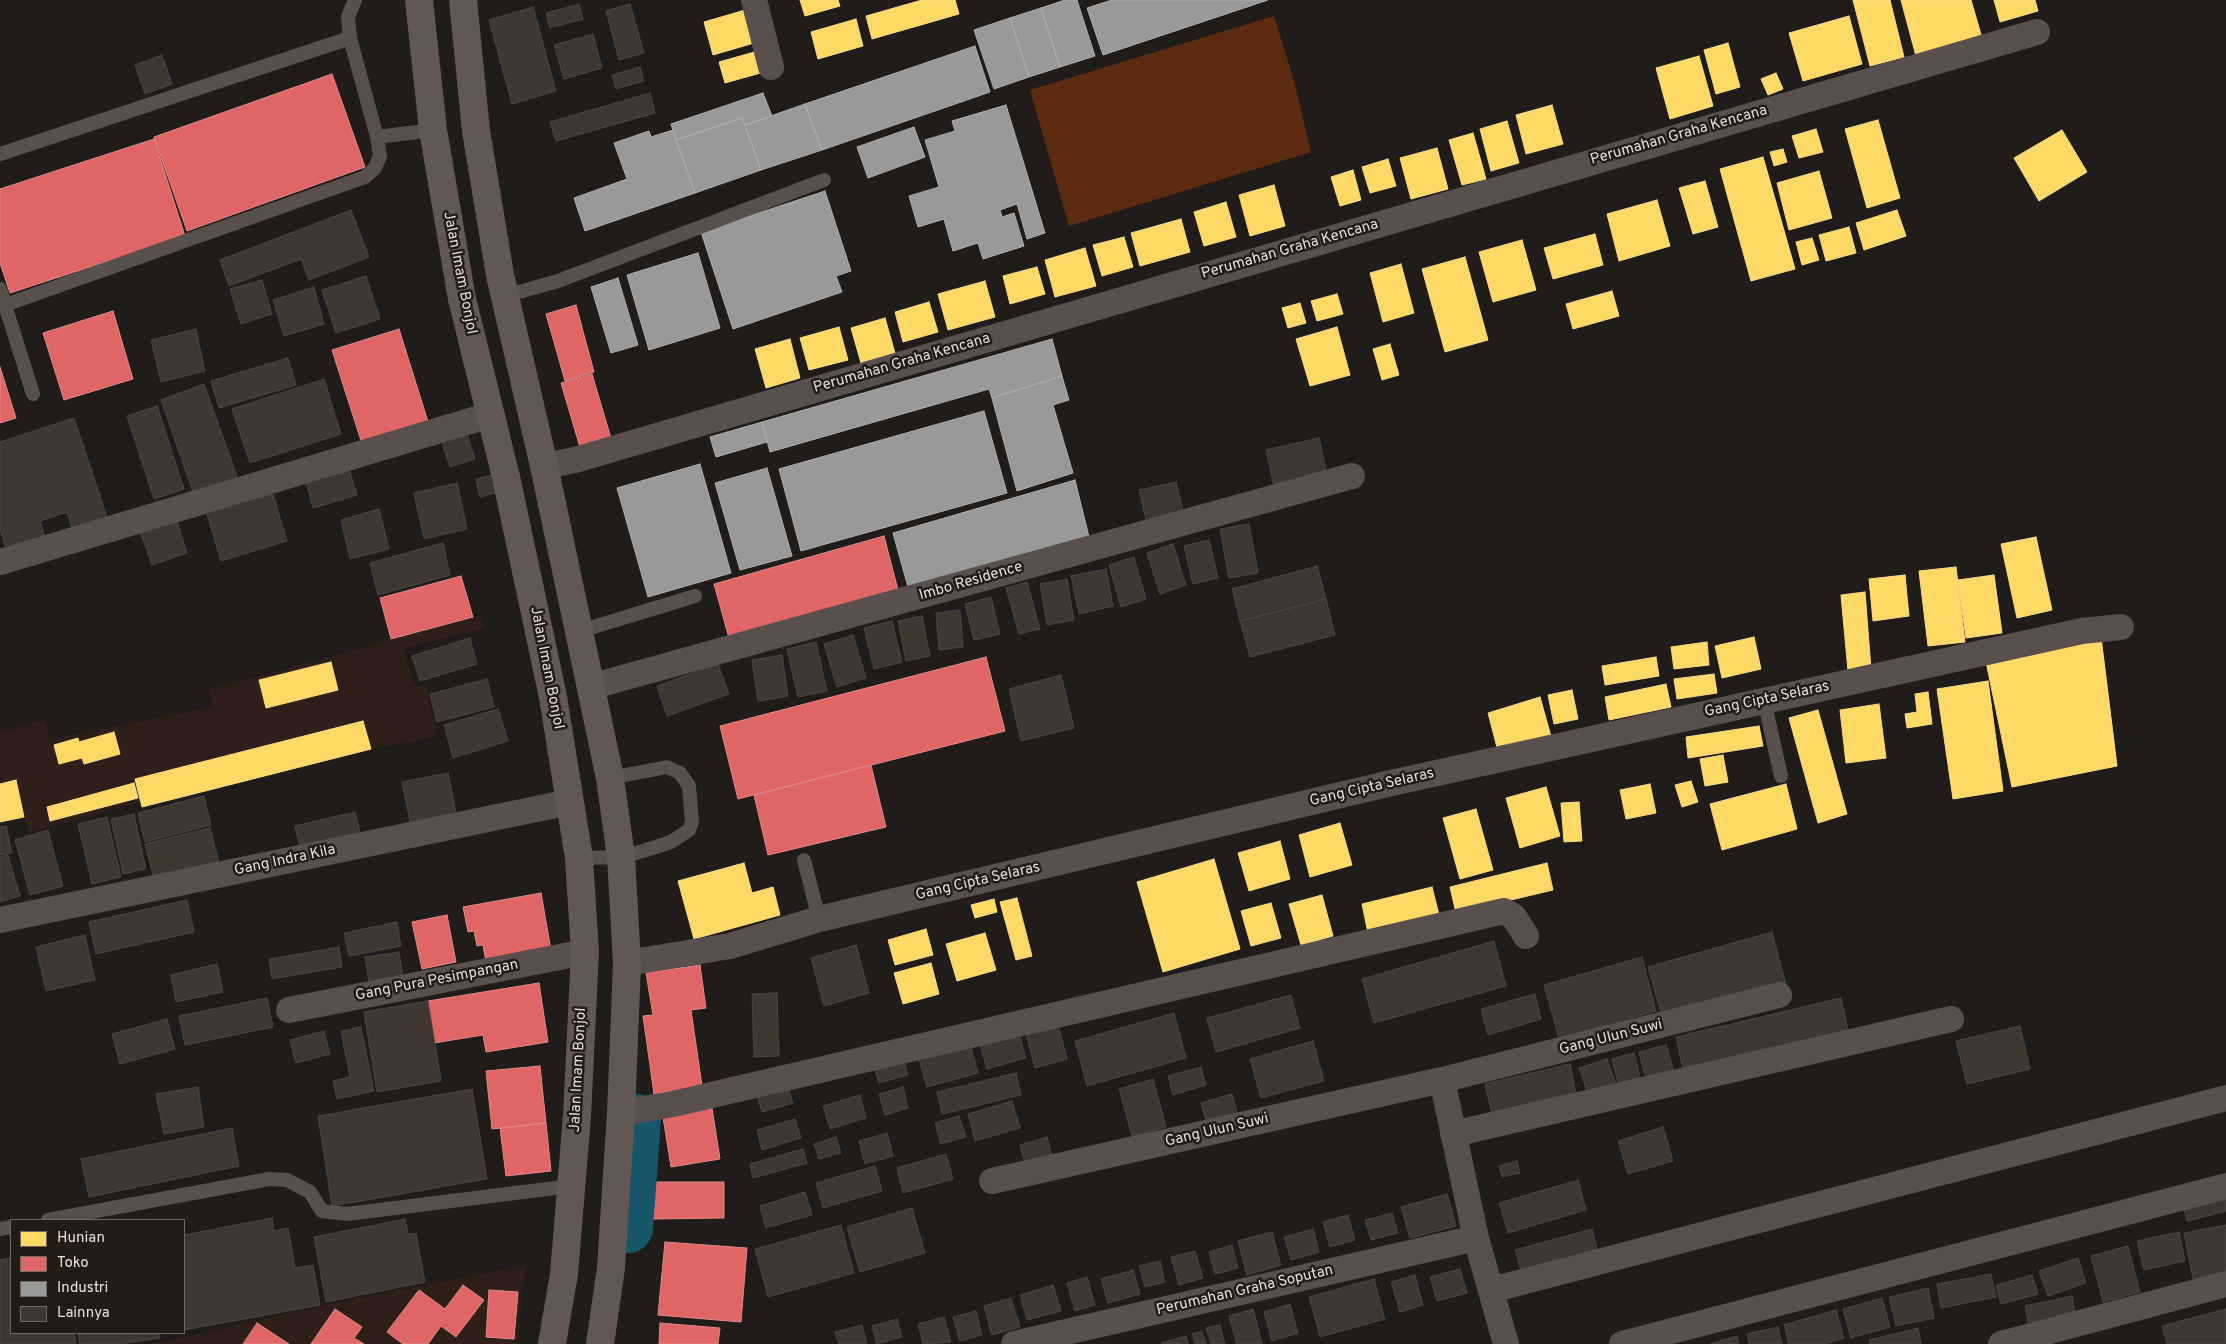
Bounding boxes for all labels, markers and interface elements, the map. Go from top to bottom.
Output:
street label: Perumahan Graha Kencana [1588,102,1770,170]
street label: Jalan Imam Bonjol [438,210,480,336]
street label: Perumahan Graha Kencana [1199,216,1381,284]
street label: Perumahan Graha Kencana [811,330,993,398]
street label: Imbo Residence [917,559,1025,605]
street label: Jalan Imam Bonjol [525,605,567,731]
street label: Gang Cipta Selaras [1703,678,1831,722]
street label: Gang Cipta Selaras [1308,765,1436,811]
street label: Gang Indra Kila [233,842,337,880]
street label: Gang Cipta Selaras [914,859,1042,905]
street label: Gang Pura Pesimpangan [354,956,520,1006]
street label: Jalan Imam Bonjol [567,1007,591,1133]
street label: Gang Ulun Suwi [1557,1016,1665,1060]
street label: Gang Ulun Suwi [1163,1110,1271,1152]
legend [10,1219,185,1334]
text: Hunian [57,1229,105,1248]
text: Toko [57,1254,89,1273]
street label: Perumahan Graha Soputan [1155,1262,1335,1320]
text: Industri [57,1279,108,1298]
text: Lainnya [57,1304,110,1323]

